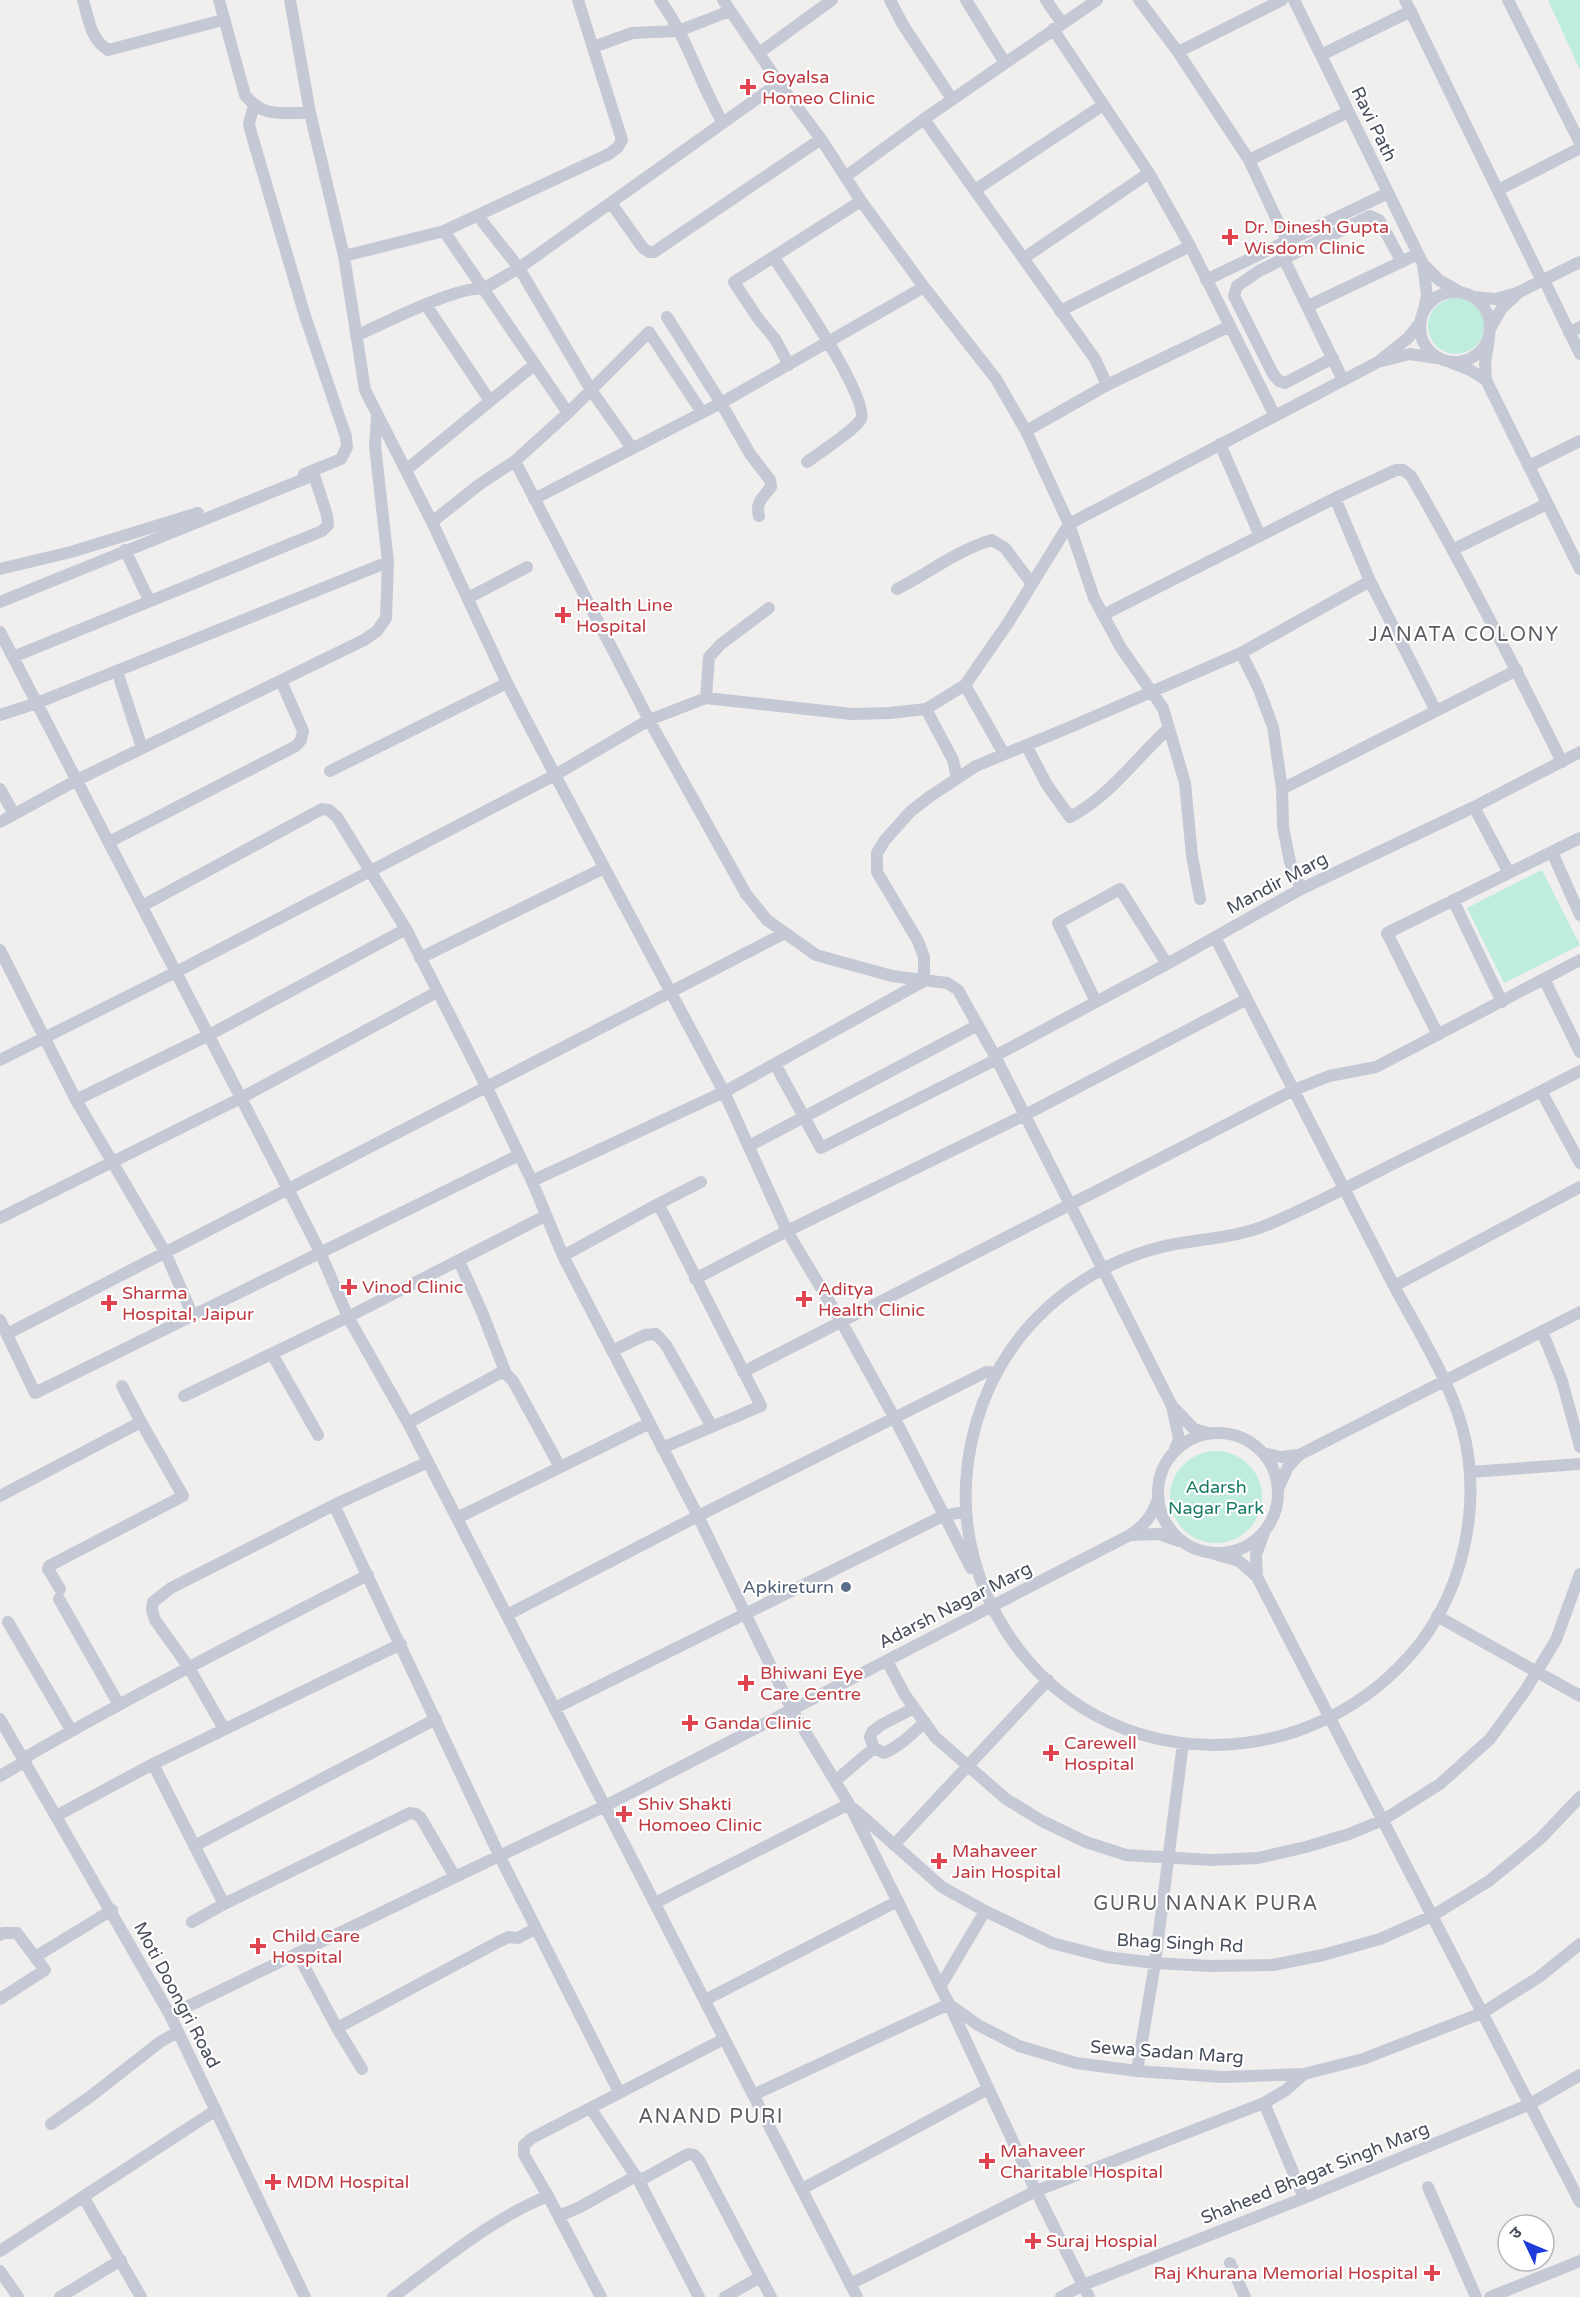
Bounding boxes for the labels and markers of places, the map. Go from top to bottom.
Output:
place label: Goyalsa Homeo Clinic [762,66,875,109]
marker: Goyalsa Homeo Clinic [739,78,757,96]
place label: Dr. Dinesh Gupta Wisdom Clinic [1244,216,1389,259]
marker: Dr. Dinesh Gupta Wisdom Clinic [1221,228,1239,246]
place label: Health Line Hospital [576,594,673,637]
marker: Health Line Hospital [554,606,572,624]
place label: Vinod Clinic [362,1276,463,1298]
marker: Vinod Clinic [340,1278,358,1296]
place label: Aditya Health Clinic [818,1278,925,1321]
place label: Sharma Hospital, Jaipur [122,1282,254,1325]
marker: Aditya Health Clinic [795,1290,813,1308]
marker: Sharma Hospital, Jaipur [100,1294,118,1312]
place label: Apkireturn [743,1576,834,1598]
marker: Apkireturn [839,1580,853,1594]
place label: Bhiwani Eye Care Centre [760,1662,863,1705]
marker: Bhiwani Eye Care Centre [737,1674,755,1692]
place label: Ganda Clinic [704,1712,811,1734]
marker: Ganda Clinic [681,1714,699,1732]
place label: Carewell Hospital [1064,1732,1137,1775]
marker: Carewell Hospital [1042,1744,1060,1762]
place label: Shiv Shakti Homoeo Clinic [638,1793,762,1836]
marker: Shiv Shakti Homoeo Clinic [615,1805,633,1823]
place label: Mahaveer Jain Hospital [952,1840,1061,1883]
marker: Mahaveer Jain Hospital [930,1852,948,1870]
place label: Child Care Hospital [272,1925,360,1968]
marker: Child Care Hospital [249,1937,267,1955]
place label: Mahaveer Charitable Hospital [1000,2140,1163,2183]
marker: Mahaveer Charitable Hospital [978,2152,996,2170]
place label: MDM Hospital [286,2171,409,2193]
marker: MDM Hospital [264,2173,282,2191]
place label: Suraj Hospial [1046,2230,1158,2252]
marker: Suraj Hospial [1024,2232,1042,2250]
place label: Raj Khurana Memorial Hospital [1153,2262,1418,2284]
marker: Raj Khurana Memorial Hospital [1423,2264,1441,2282]

